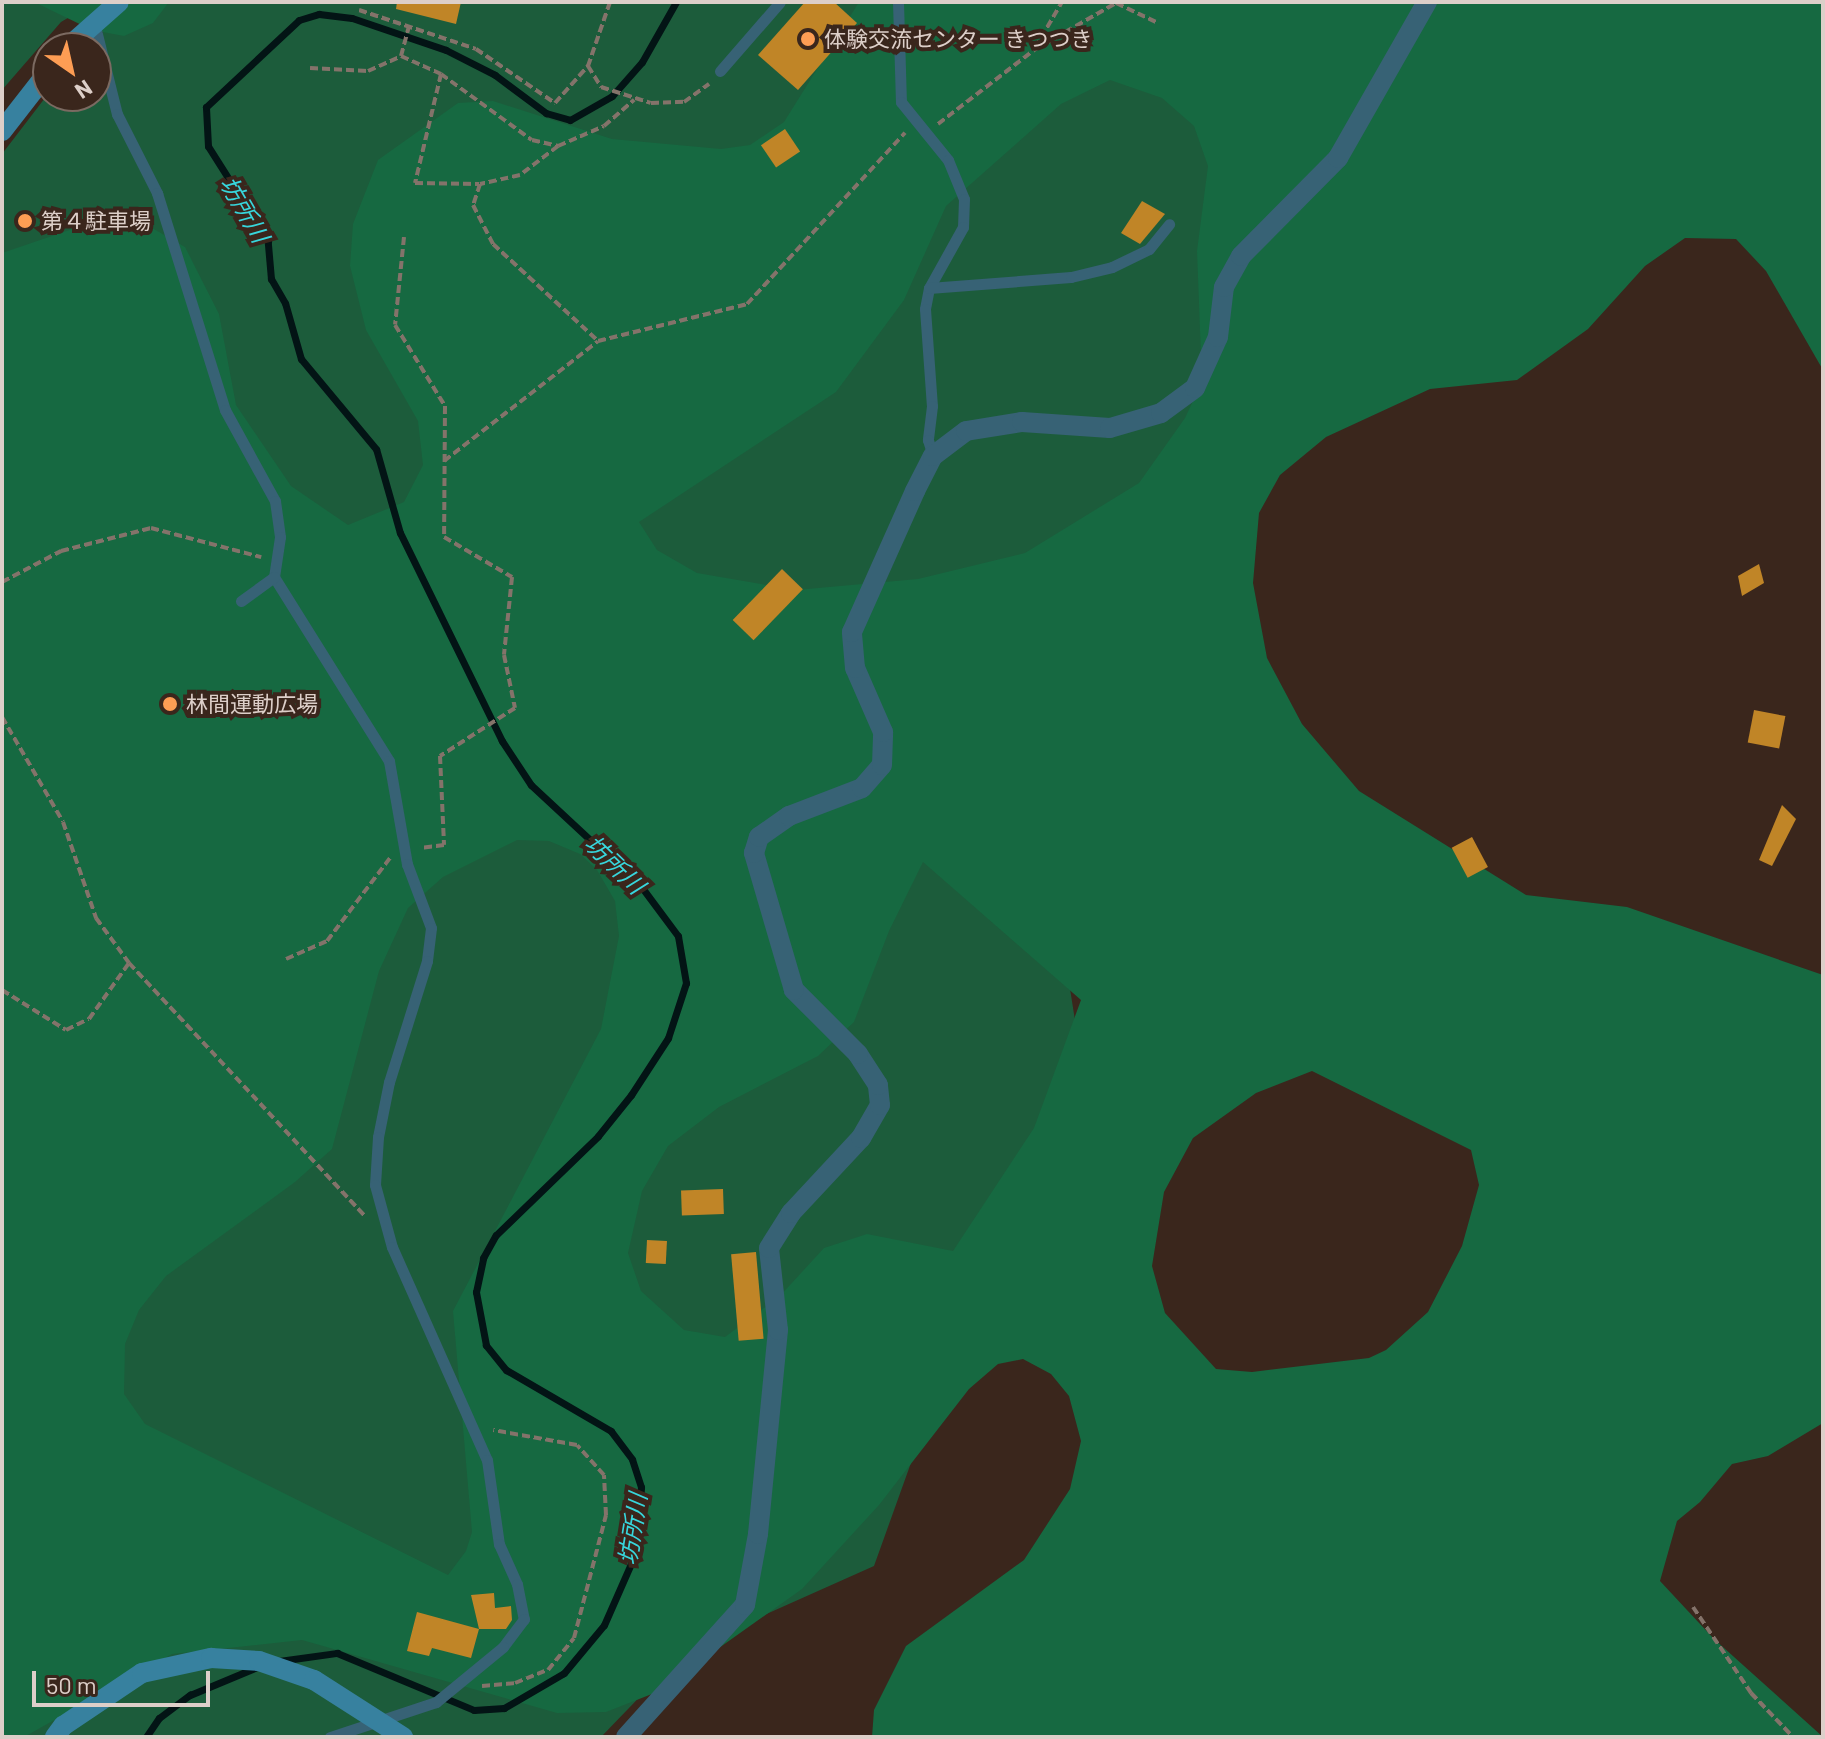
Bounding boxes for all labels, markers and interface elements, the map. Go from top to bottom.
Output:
place label: 体験交流センター きつつき [824,26,1092,52]
marker: 体験交流センター きつつき [799,30,817,48]
north arrow [32,32,112,112]
text: N [71,75,98,105]
water label: 坊所川 [215,171,275,247]
place label: 第４駐車場 [41,208,151,234]
marker: 第４駐車場 [16,212,34,230]
place label: 林間運動広場 [186,691,318,717]
marker: 林間運動広場 [161,695,179,713]
water label: 坊所川 [579,829,651,899]
water label: 坊所川 [612,1491,652,1567]
scale bar [36,1655,214,1705]
text: 50 m [46,1670,97,1699]

